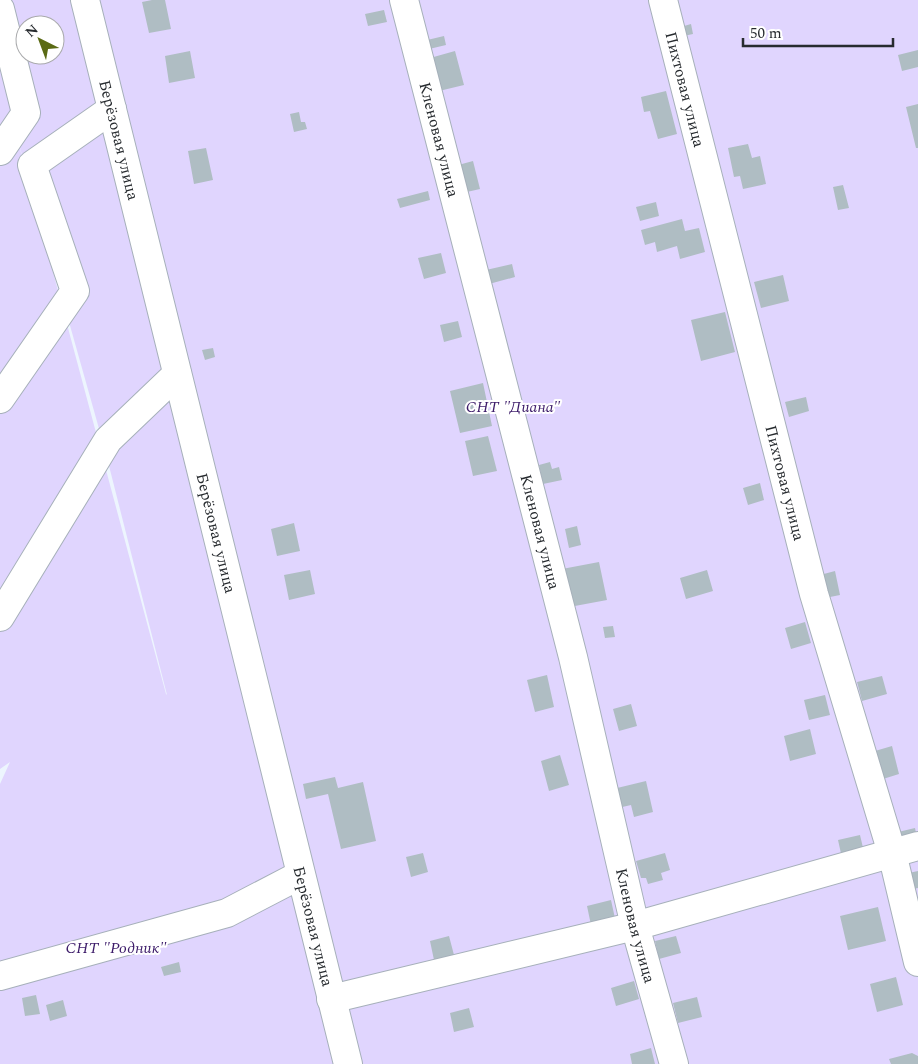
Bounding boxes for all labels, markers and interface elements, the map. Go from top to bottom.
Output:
north arrow [15,15,65,65]
scale bar [743,15,893,47]
text: N [20,19,43,42]
text: 50 m [750,22,782,45]
street label: Пихтовая улица [658,29,711,150]
street label: Берёзовая улица [92,77,145,203]
street label: Кленовая улица [413,80,465,200]
park label: СНТ "Диана" [466,395,561,419]
street label: Пихтовая улица [758,422,811,544]
street label: Берёзовая улица [189,471,242,596]
street label: Кленовая улица [513,472,566,592]
street label: Берёзовая улица [287,864,339,989]
street label: Кленовая улица [609,866,662,986]
park label: СНТ "Родник" [65,936,167,960]

